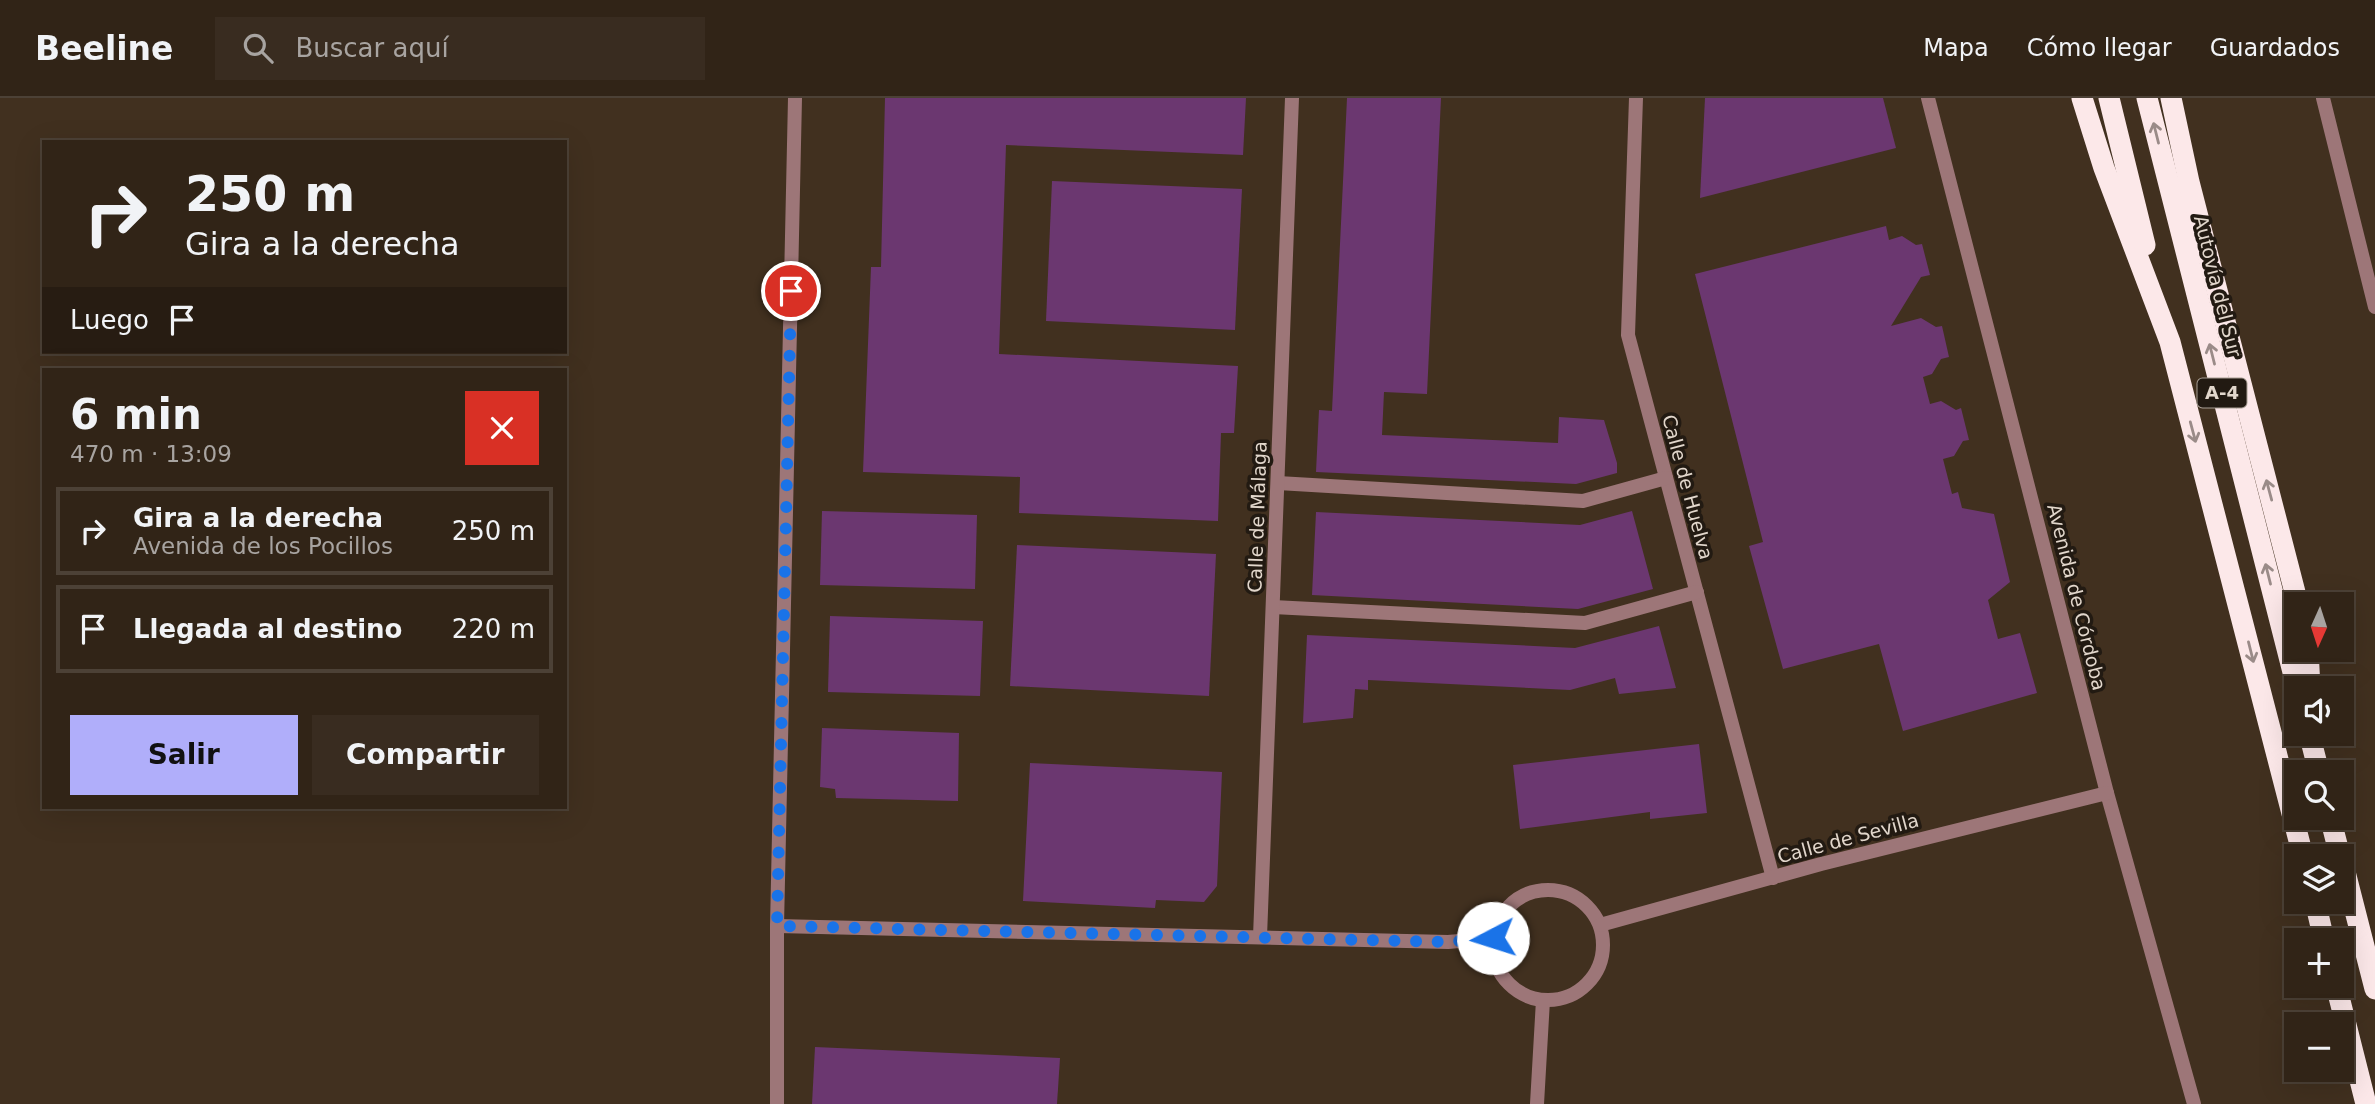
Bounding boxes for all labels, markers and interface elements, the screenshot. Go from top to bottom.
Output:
search box [215,17,705,80]
text: Beeline [35,29,173,68]
icon: search [239,29,277,67]
text: Buscar aquí [295,33,449,63]
text: Mapa [1923,34,1989,62]
text: Cómo llegar [2027,34,2172,62]
text: Guardados [2210,34,2340,62]
one-way arrow [2149,122,2162,145]
text: 250 m [185,166,355,223]
icon: right [70,168,161,259]
street label: Autovía del Sur [2190,213,2246,359]
text: Gira a la derecha [185,225,460,263]
pin [761,261,821,321]
icon: arrive [772,272,810,310]
icon: arrive [163,301,201,339]
text: Luego [70,305,149,335]
one-way arrow [2205,343,2218,366]
road number: A-4 [2198,379,2246,408]
text: 6 min [70,390,202,439]
button: close [465,391,539,465]
street label: Calle de Huelva [1658,412,1718,562]
one-way arrow [2187,420,2200,443]
text: 470 m · 13:09 [70,441,232,467]
street label: Calle de Málaga [1243,441,1271,593]
one-way arrow [2262,479,2275,502]
street label: Avenida de Córdoba [2043,501,2111,693]
text: Gira a la derecha [133,503,383,533]
icon: right [74,512,112,550]
text: 250 m [452,516,535,546]
text: Avenida de los Pocillos [133,533,393,559]
one-way arrow [2261,563,2274,586]
north arrow [2284,592,2354,662]
map controls [2284,592,2354,1082]
icon: arrive [74,610,112,648]
text: Llegada al destino [133,614,402,644]
text: 220 m [452,614,535,644]
one-way arrow [2245,640,2258,663]
button: sound [2284,676,2354,746]
button: Salir [70,715,298,795]
button: Compartir [312,715,539,795]
button: search [2284,760,2354,830]
street label: Calle de Sevilla [1775,809,1921,867]
button: layers [2284,844,2354,914]
position arrow [1456,901,1530,975]
button: + [2284,928,2354,998]
button: − [2284,1012,2354,1082]

